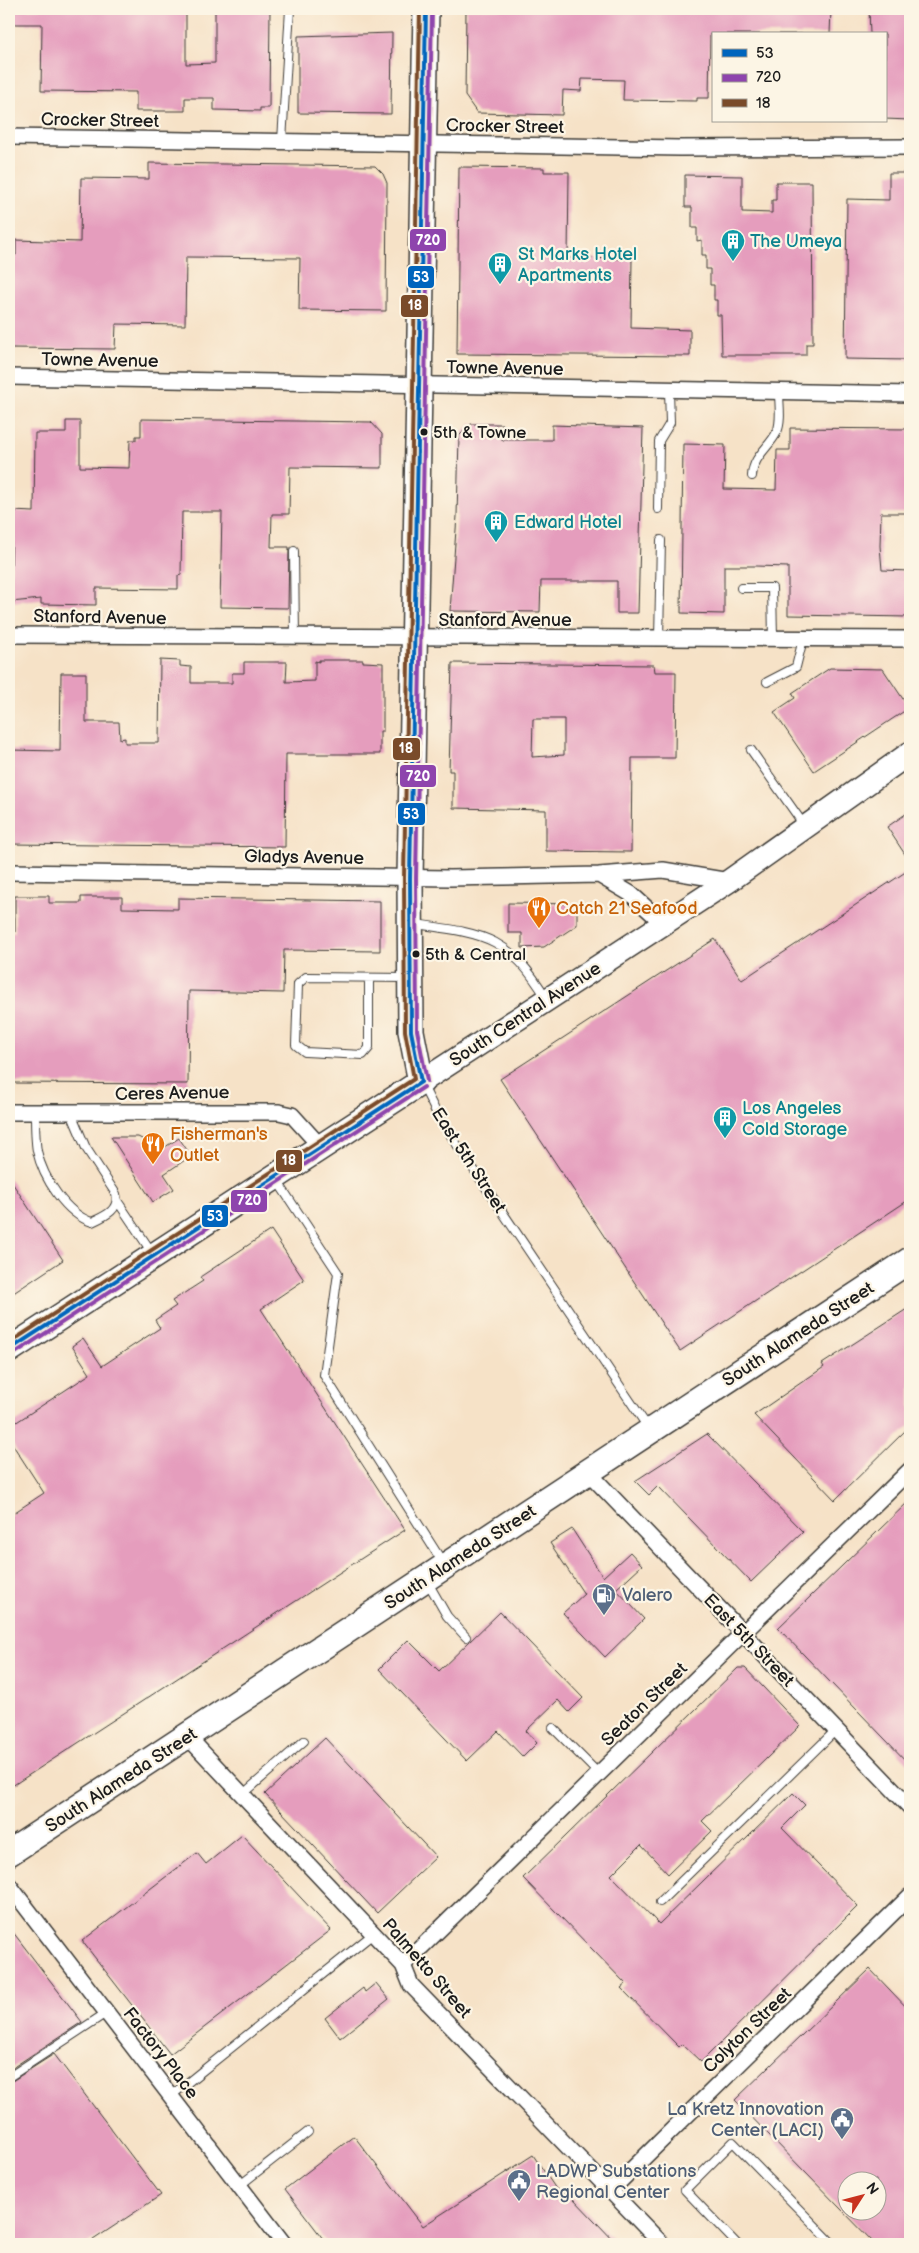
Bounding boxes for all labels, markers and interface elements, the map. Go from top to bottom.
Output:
legend [712,32,886,122]
text: 53 [756,44,774,63]
text: 720 [756,68,781,87]
text: 18 [756,94,771,113]
street label: Crocker Street [41,109,160,132]
street label: Crocker Street [446,115,565,138]
line badge: 720 [409,228,447,252]
building icon: The Umeya [720,228,746,262]
place label: The Umeya [750,231,842,252]
text: 720 [416,232,441,249]
place label: St Marks Hotel Apartments [518,244,637,286]
building icon: St Marks Hotel Apartments [487,251,513,285]
line badge: 53 [407,265,435,289]
text: 53 [413,269,429,286]
line badge: 18 [400,294,429,318]
text: 18 [408,297,422,314]
street label: Towne Avenue [41,349,159,372]
street label: Towne Avenue [446,357,564,380]
place label: 5th & Towne [433,423,526,443]
marker: 5th & Towne [419,427,429,437]
building icon: Edward Hotel [483,509,509,543]
place label: Edward Hotel [514,512,622,533]
street label: Stanford Avenue [33,606,167,629]
street label: Stanford Avenue [438,610,572,631]
line badge: 18 [392,737,421,761]
text: 18 [399,740,413,757]
line badge: 720 [399,764,437,788]
text: 720 [406,768,431,785]
line badge: 53 [397,802,426,826]
text: 53 [403,806,419,823]
street label: Gladys Avenue [244,846,364,869]
restaurant icon: Catch 21 Seafood [526,895,552,929]
place label: Catch 21 Seafood [556,898,698,919]
place label: 5th & Central [425,945,526,965]
marker: 5th & Central [411,949,421,959]
street label: South Central Avenue [446,957,605,1071]
street label: Ceres Avenue [115,1082,230,1105]
place label: Los Angeles Cold Storage [742,1098,848,1140]
street label: East 5th Street [427,1104,511,1217]
building icon: Los Angeles Cold Storage [712,1105,738,1139]
place label: Fisherman's Outlet [170,1124,268,1166]
restaurant icon: Fisherman's Outlet [140,1131,166,1165]
line badge: 18 [275,1149,303,1173]
text: 18 [282,1152,296,1169]
line badge: 720 [230,1189,268,1213]
text: 720 [237,1192,262,1209]
line badge: 53 [201,1204,229,1228]
text: 53 [207,1208,223,1225]
street label: South Alameda Street [719,1277,878,1391]
street label: South Alameda Street [381,1500,540,1614]
fuel station icon: Valero [591,1582,617,1616]
place label: Valero [622,1585,673,1606]
street label: East 5th Street [699,1590,799,1692]
street label: Seaton Street [597,1658,692,1750]
street label: South Alameda Street [42,1723,201,1837]
street label: Palmetto Street [378,1914,476,2023]
street label: Colyton Street [699,1983,796,2078]
street label: Factory Place [118,2003,203,2103]
place label: La Kretz Innovation Center (LACI) [667,2099,824,2141]
public building icon: La Kretz Innovation Center (LACI) [829,2106,855,2140]
place label: LADWP Substations Regional Center [536,2161,696,2203]
public building icon: LADWP Substations Regional Center [506,2168,532,2202]
north arrow [836,2170,886,2220]
text: N [862,2179,882,2198]

